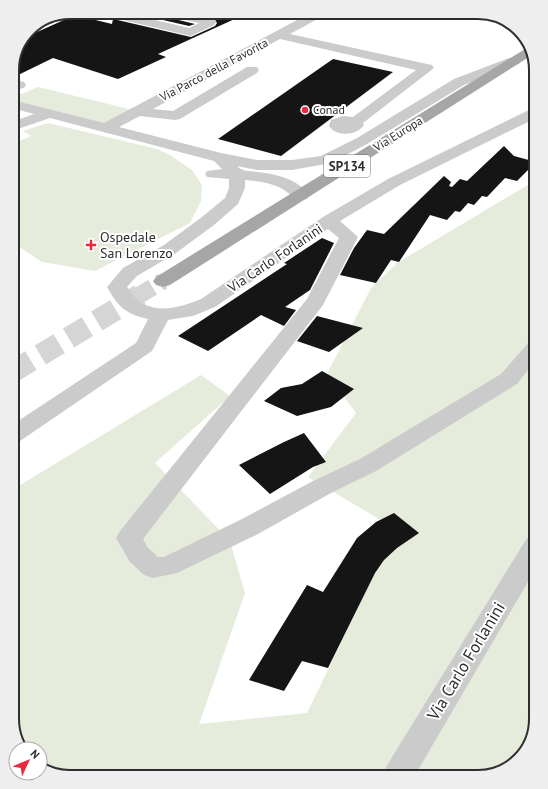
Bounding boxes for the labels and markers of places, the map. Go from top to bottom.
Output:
place label: Conad [313,102,345,117]
marker: Conad [300,105,310,115]
place label: Ospedale San Lorenzo [100,228,173,262]
marker: Ospedale San Lorenzo [85,239,97,251]

